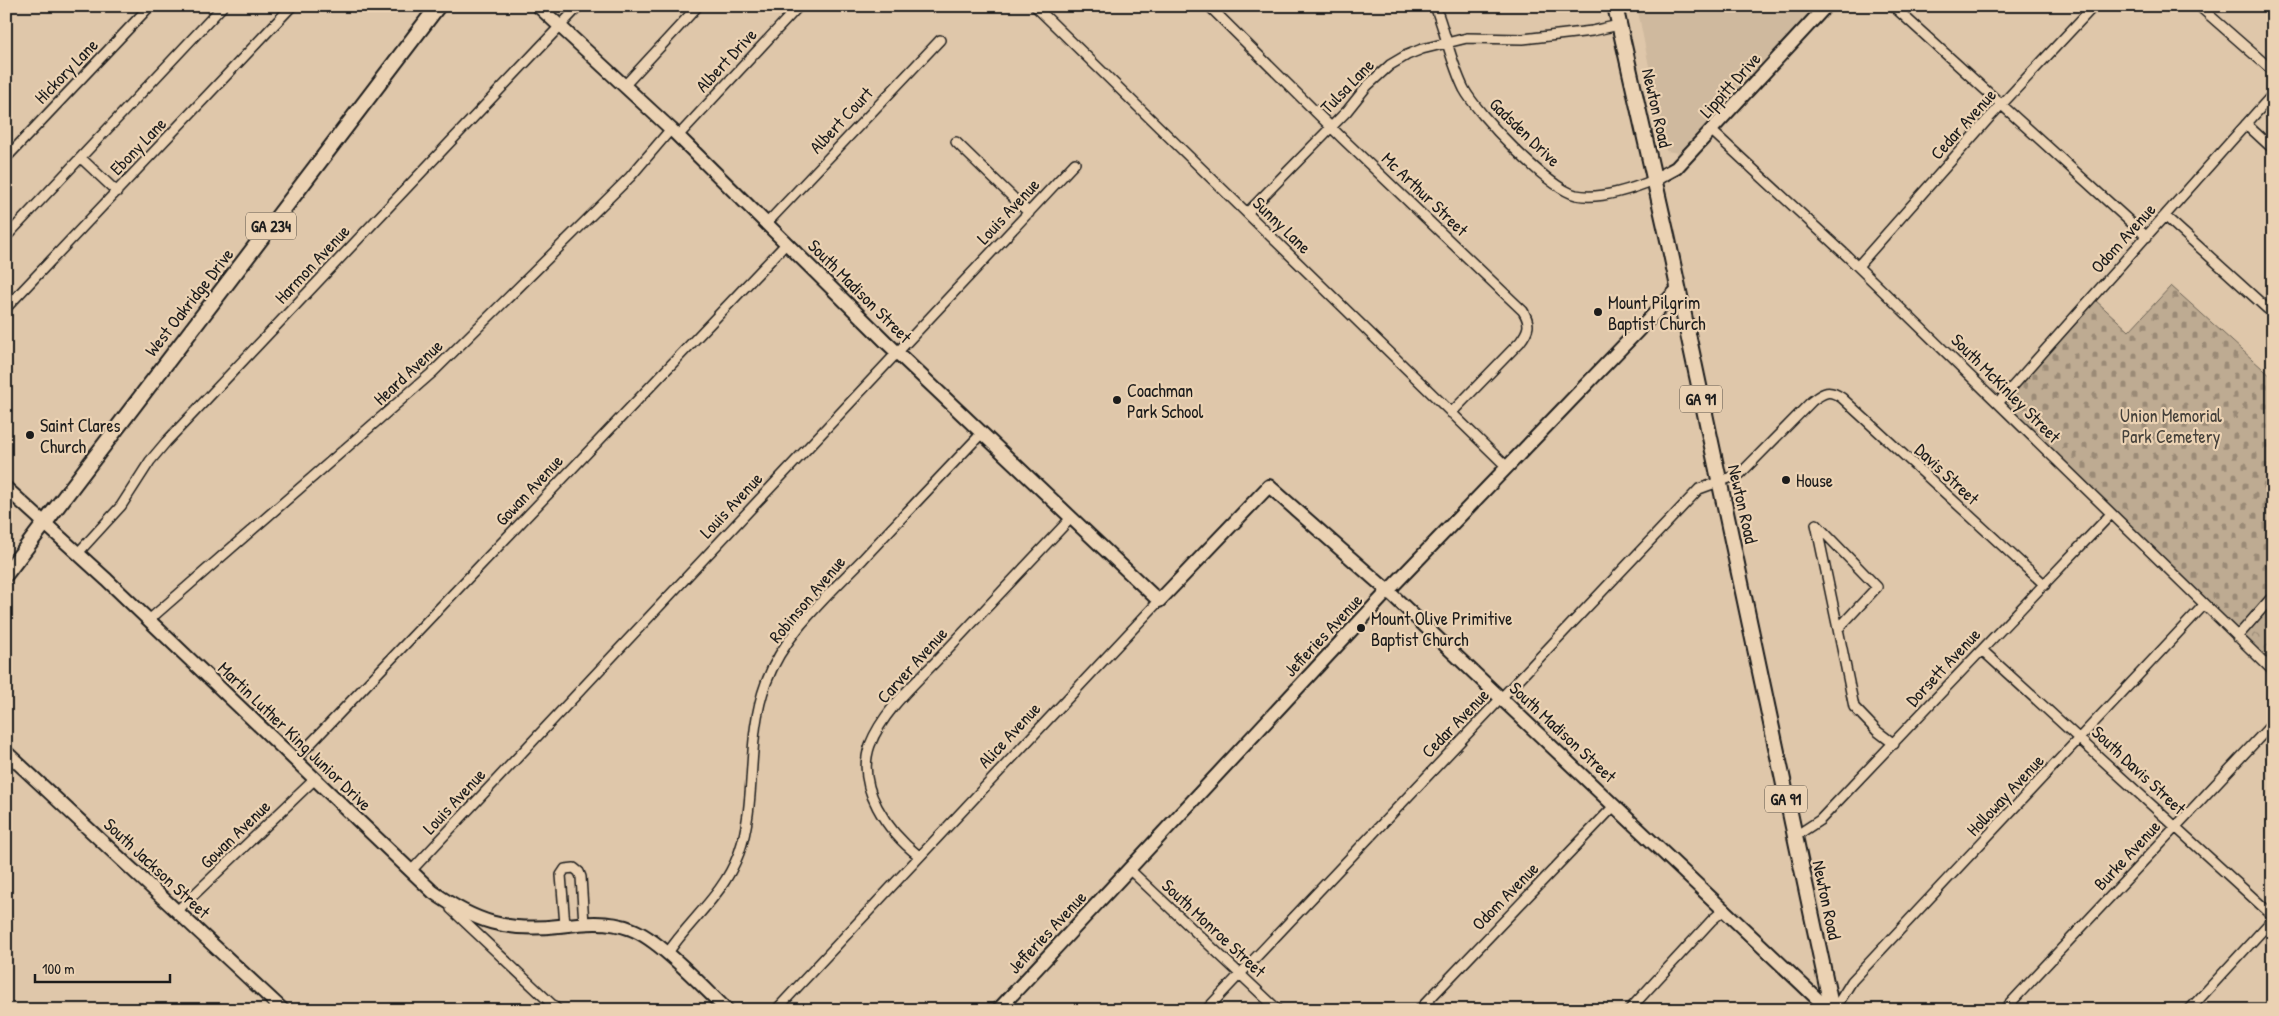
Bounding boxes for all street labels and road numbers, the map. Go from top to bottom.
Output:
street label: Albert Drive [690,22,762,98]
street label: Hickory Lane [29,33,103,109]
street label: Lippitt Drive [1694,47,1766,123]
street label: Tulsa Lane [1315,53,1379,119]
street label: Newton Road [1636,66,1678,150]
street label: Albert Court [804,81,879,159]
street label: Cedar Avenue [1924,83,2002,165]
street label: Gadsden Drive [1484,92,1566,172]
street label: Ebony Lane [104,112,172,180]
street label: Mc Arthur Street [1376,146,1474,242]
street label: Louis Avenue [971,173,1045,249]
street label: Sunny Lane [1247,191,1317,259]
street label: Odom Avenue [2085,198,2161,278]
road number: GA 234 [246,212,296,240]
street label: Harmon Avenue [269,219,355,309]
street label: South Madison Street [802,233,918,349]
street label: West Oakridge Drive [139,243,239,361]
street label: South McKinley Street [1946,328,2067,449]
street label: Heard Avenue [368,333,448,411]
road number: GA 91 [1680,386,1722,412]
street label: Davis Street [1909,438,1985,511]
street label: Gowan Avenue [489,449,569,531]
street label: Newton Road [1722,462,1764,546]
street label: Louis Avenue [694,467,768,543]
street label: Robinson Avenue [763,550,851,648]
street label: Jefferies Avenue [1278,588,1368,682]
street label: Carver Avenue [871,621,953,709]
street label: Dorsett Avenue [1900,622,1986,712]
street label: Martin Luther King Junior Drive [213,656,377,816]
street label: South Madison Street [1504,676,1622,789]
street label: Cedar Avenue [1416,683,1494,763]
street label: Alice Avenue [972,697,1046,773]
street label: South Davis Street [2086,720,2192,821]
street label: Holloway Avenue [1961,749,2049,841]
street label: Louis Avenue [417,763,491,839]
road number: GA 91 [1765,786,1807,812]
street label: Gowan Avenue [194,794,276,874]
street label: South Jackson Street [98,812,216,924]
street label: Burke Avenue [2088,814,2166,896]
street label: Odom Avenue [1466,856,1544,936]
street label: Newton Road [1806,858,1848,942]
street label: South Monroe Street [1156,873,1272,983]
street label: Jefferies Avenue [1002,885,1092,979]

